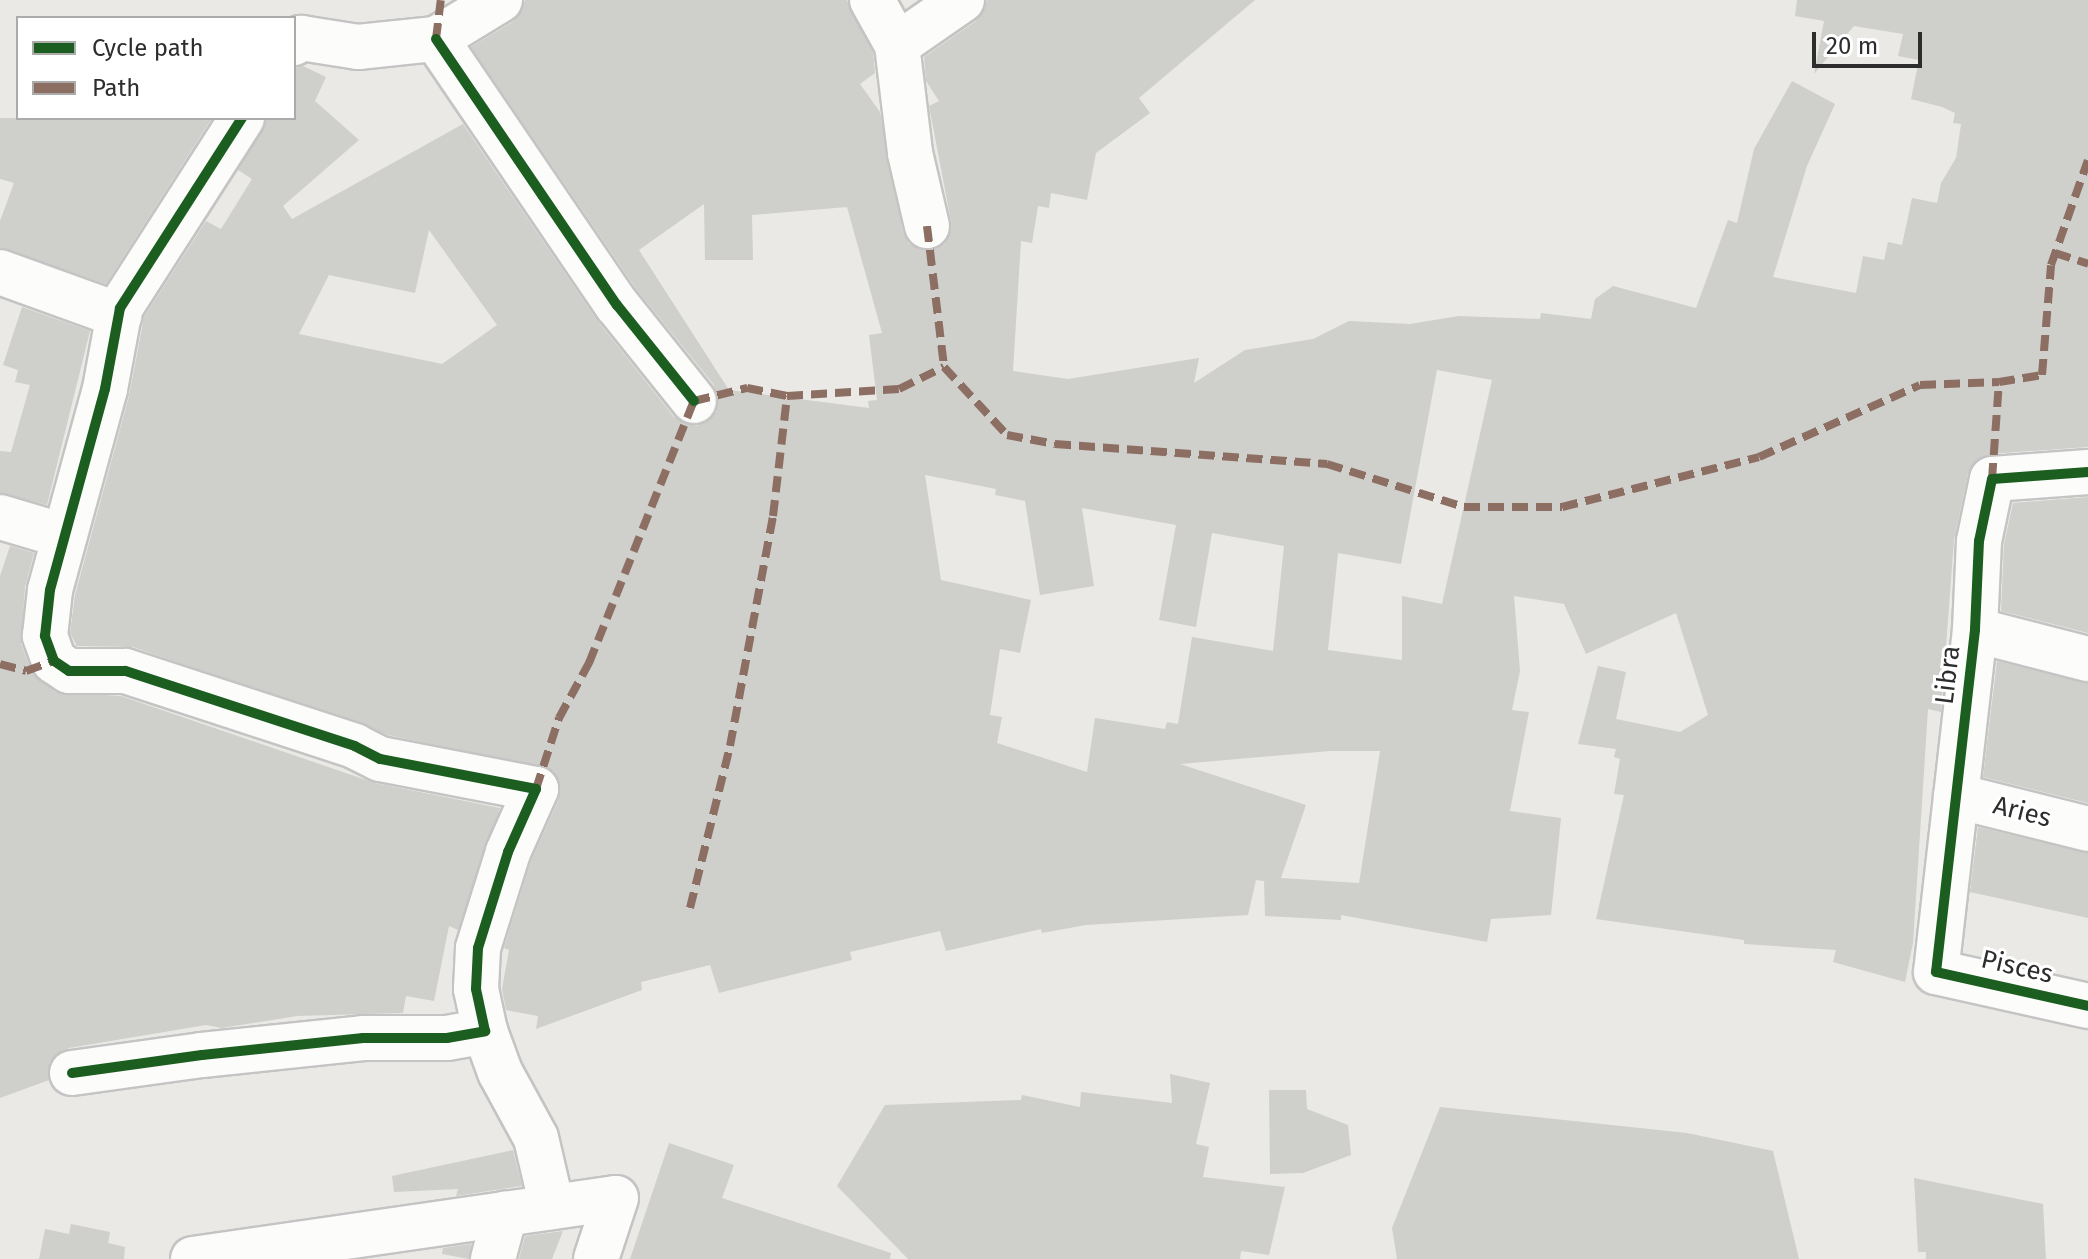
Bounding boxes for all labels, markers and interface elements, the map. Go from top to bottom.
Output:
legend [16,16,296,120]
scale bar [1816,16,1926,66]
text: 20 m [1826,32,1878,60]
text: Cycle path [92,34,204,62]
text: Path [92,74,140,102]
street label: Libra [1929,644,1967,706]
street label: Aries [1990,790,2054,834]
street label: Pisces [1978,944,2056,990]

